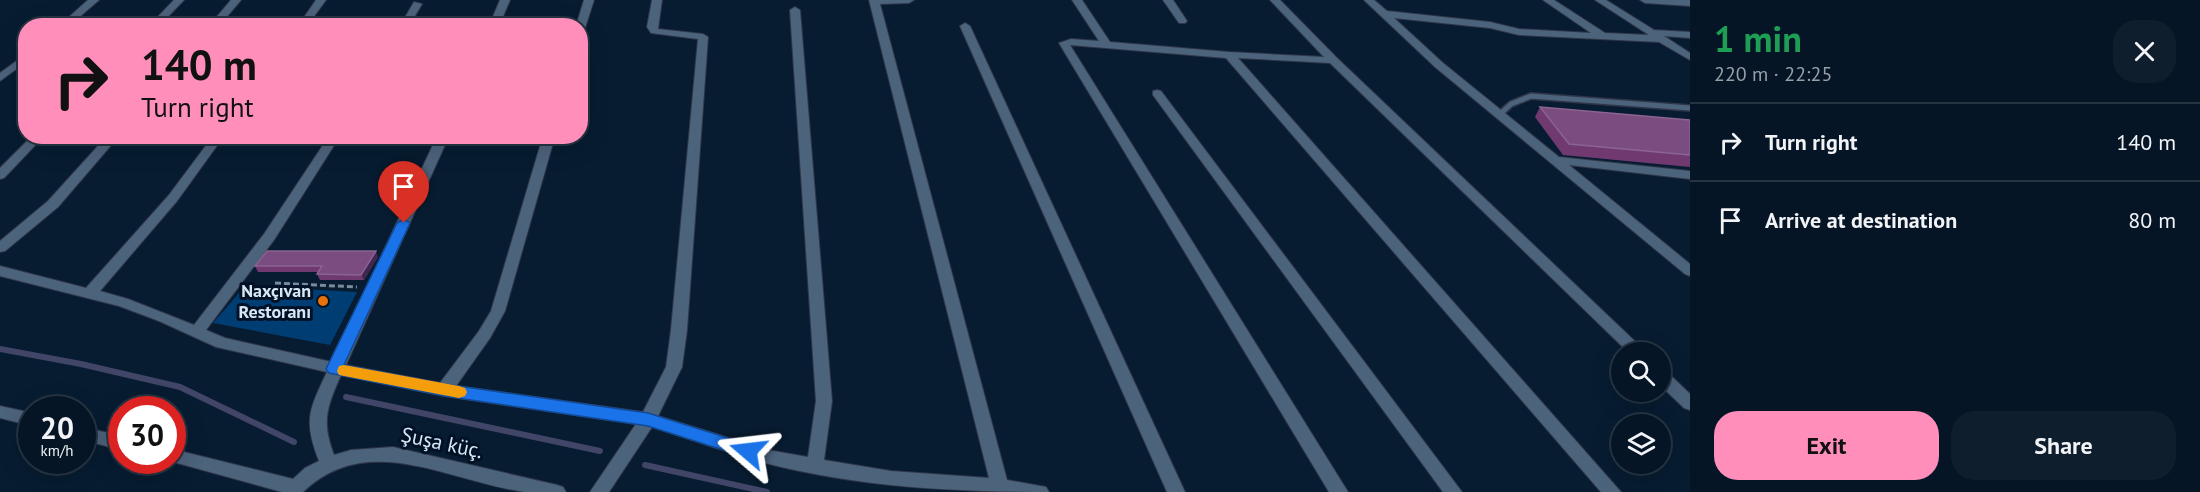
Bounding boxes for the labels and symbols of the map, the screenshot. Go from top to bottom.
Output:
pin [378,161,429,223]
place label: Naxçıvan Restoranı [239,279,311,323]
marker: Naxçıvan Restoranı [316,294,330,308]
speed limit sign: 30 [108,396,186,474]
position arrow [716,419,780,483]
street label: Şuşa küç. [399,421,485,464]

